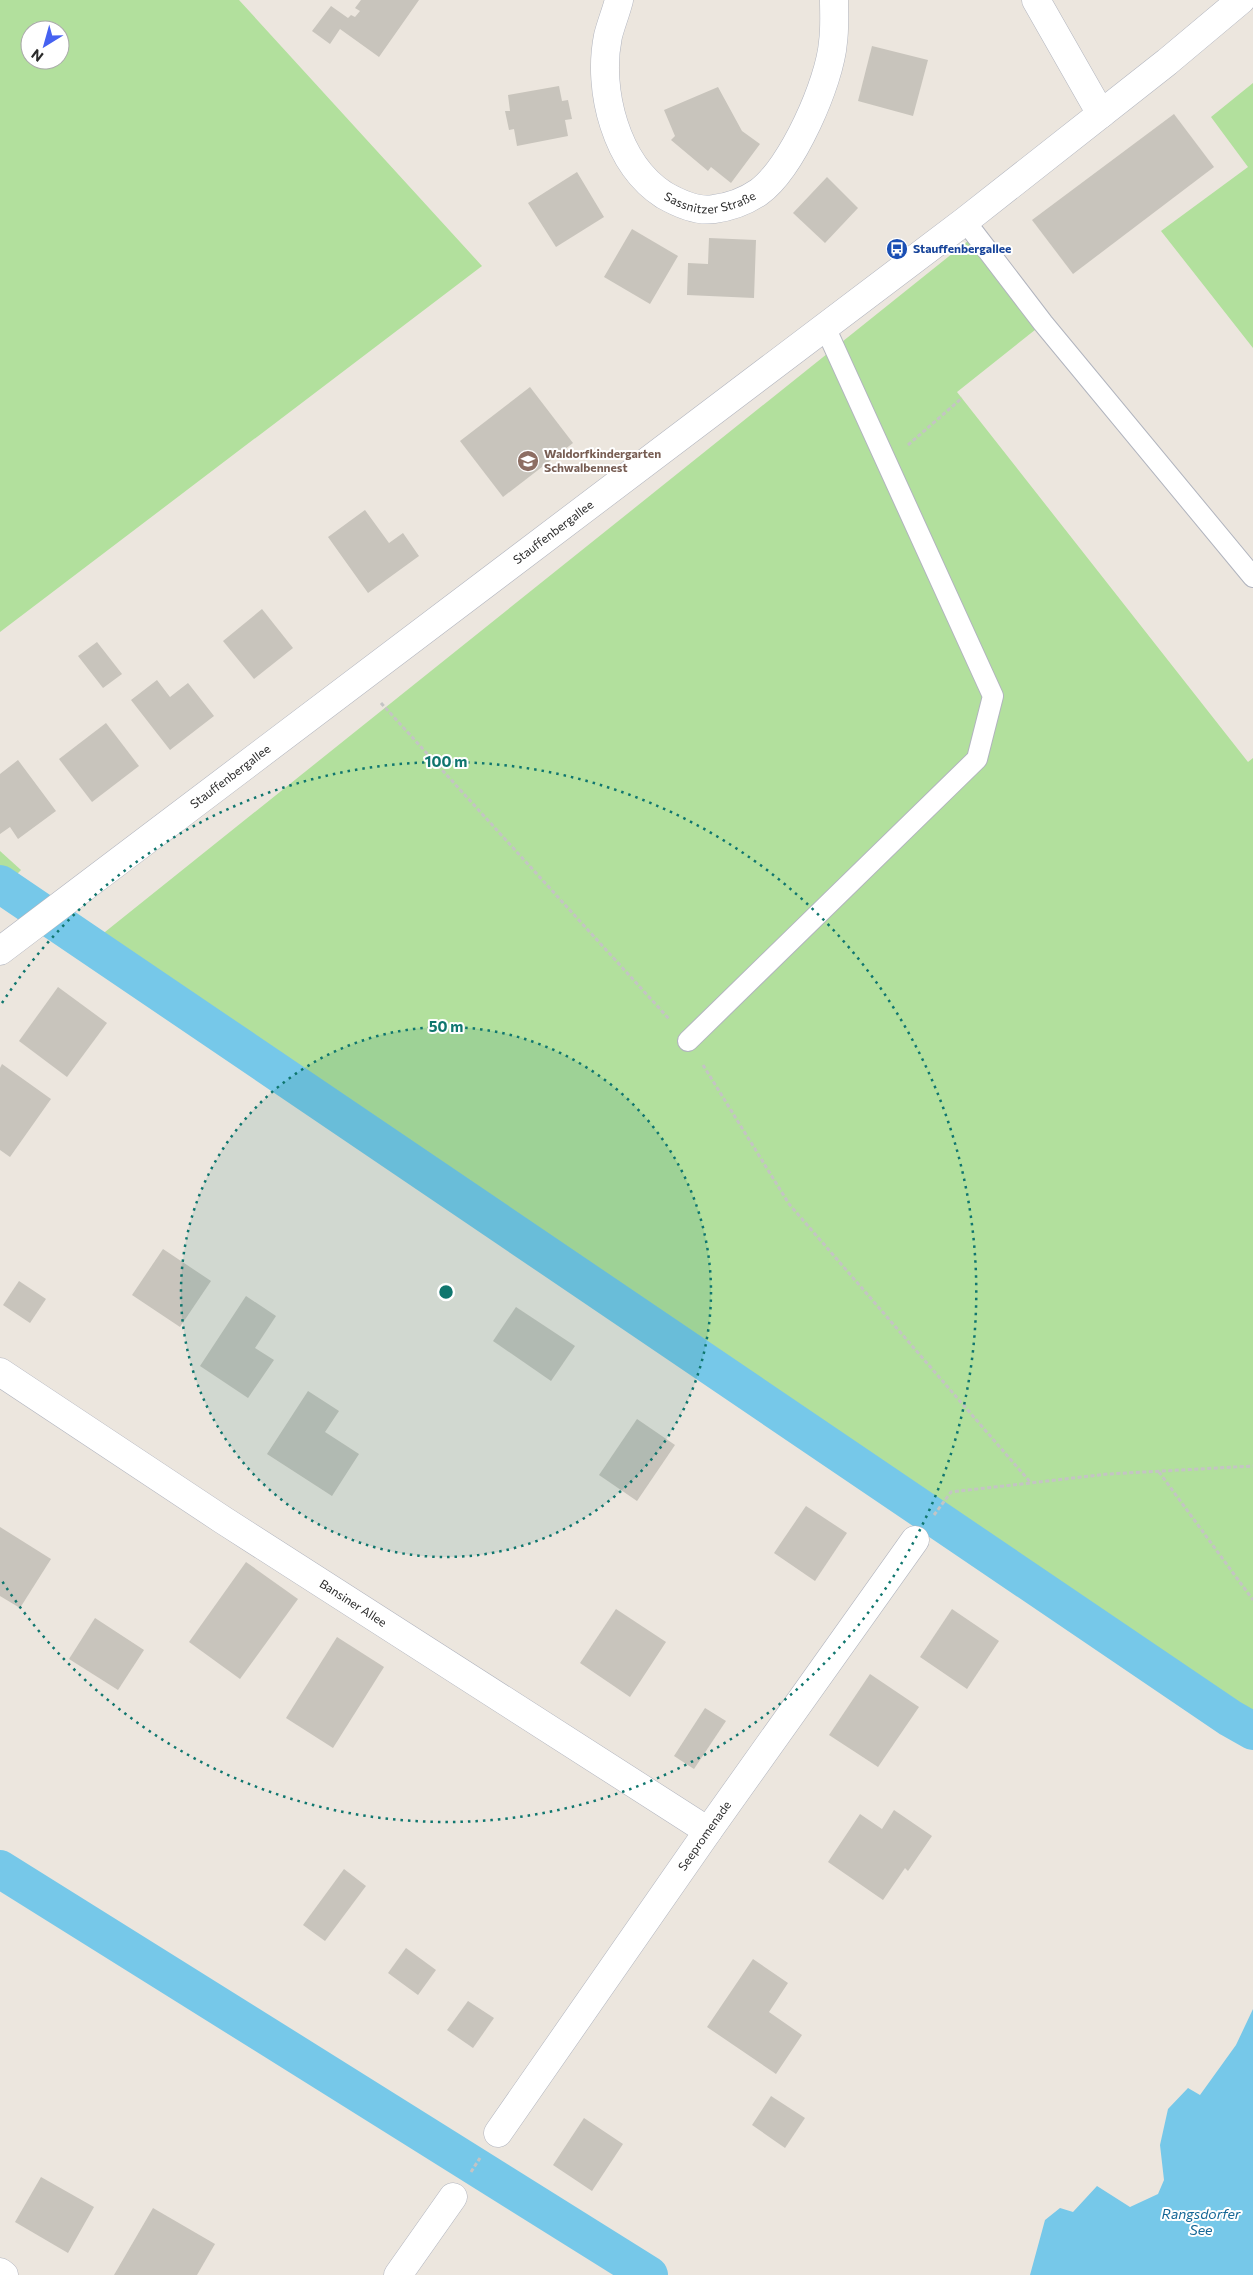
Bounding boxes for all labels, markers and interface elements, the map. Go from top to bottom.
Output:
north arrow [20,20,70,70]
text: N [28,46,46,66]
street label: Sassnitzer Straße [662,184,758,200]
text: Sassnitzer Straße [662,188,758,216]
bus stop icon: Stauffenbergallee [885,237,909,261]
place label: Stauffenbergallee [913,241,1011,255]
place label: Waldorfkindergarten Schwalbennest [544,446,661,474]
school or university icon: Waldorfkindergarten Schwalbennest [516,449,540,473]
street label: Stauffenbergallee [510,497,596,566]
street label: Stauffenbergallee [187,741,273,811]
text: 100 m [425,752,467,770]
text: 50 m [429,1017,463,1035]
centre of rings [437,1283,455,1301]
street label: Bansiner Allee [317,1576,390,1629]
street label: Seepromenade [675,1798,733,1873]
water label: Rangsdorfer See [1162,2205,1241,2238]

